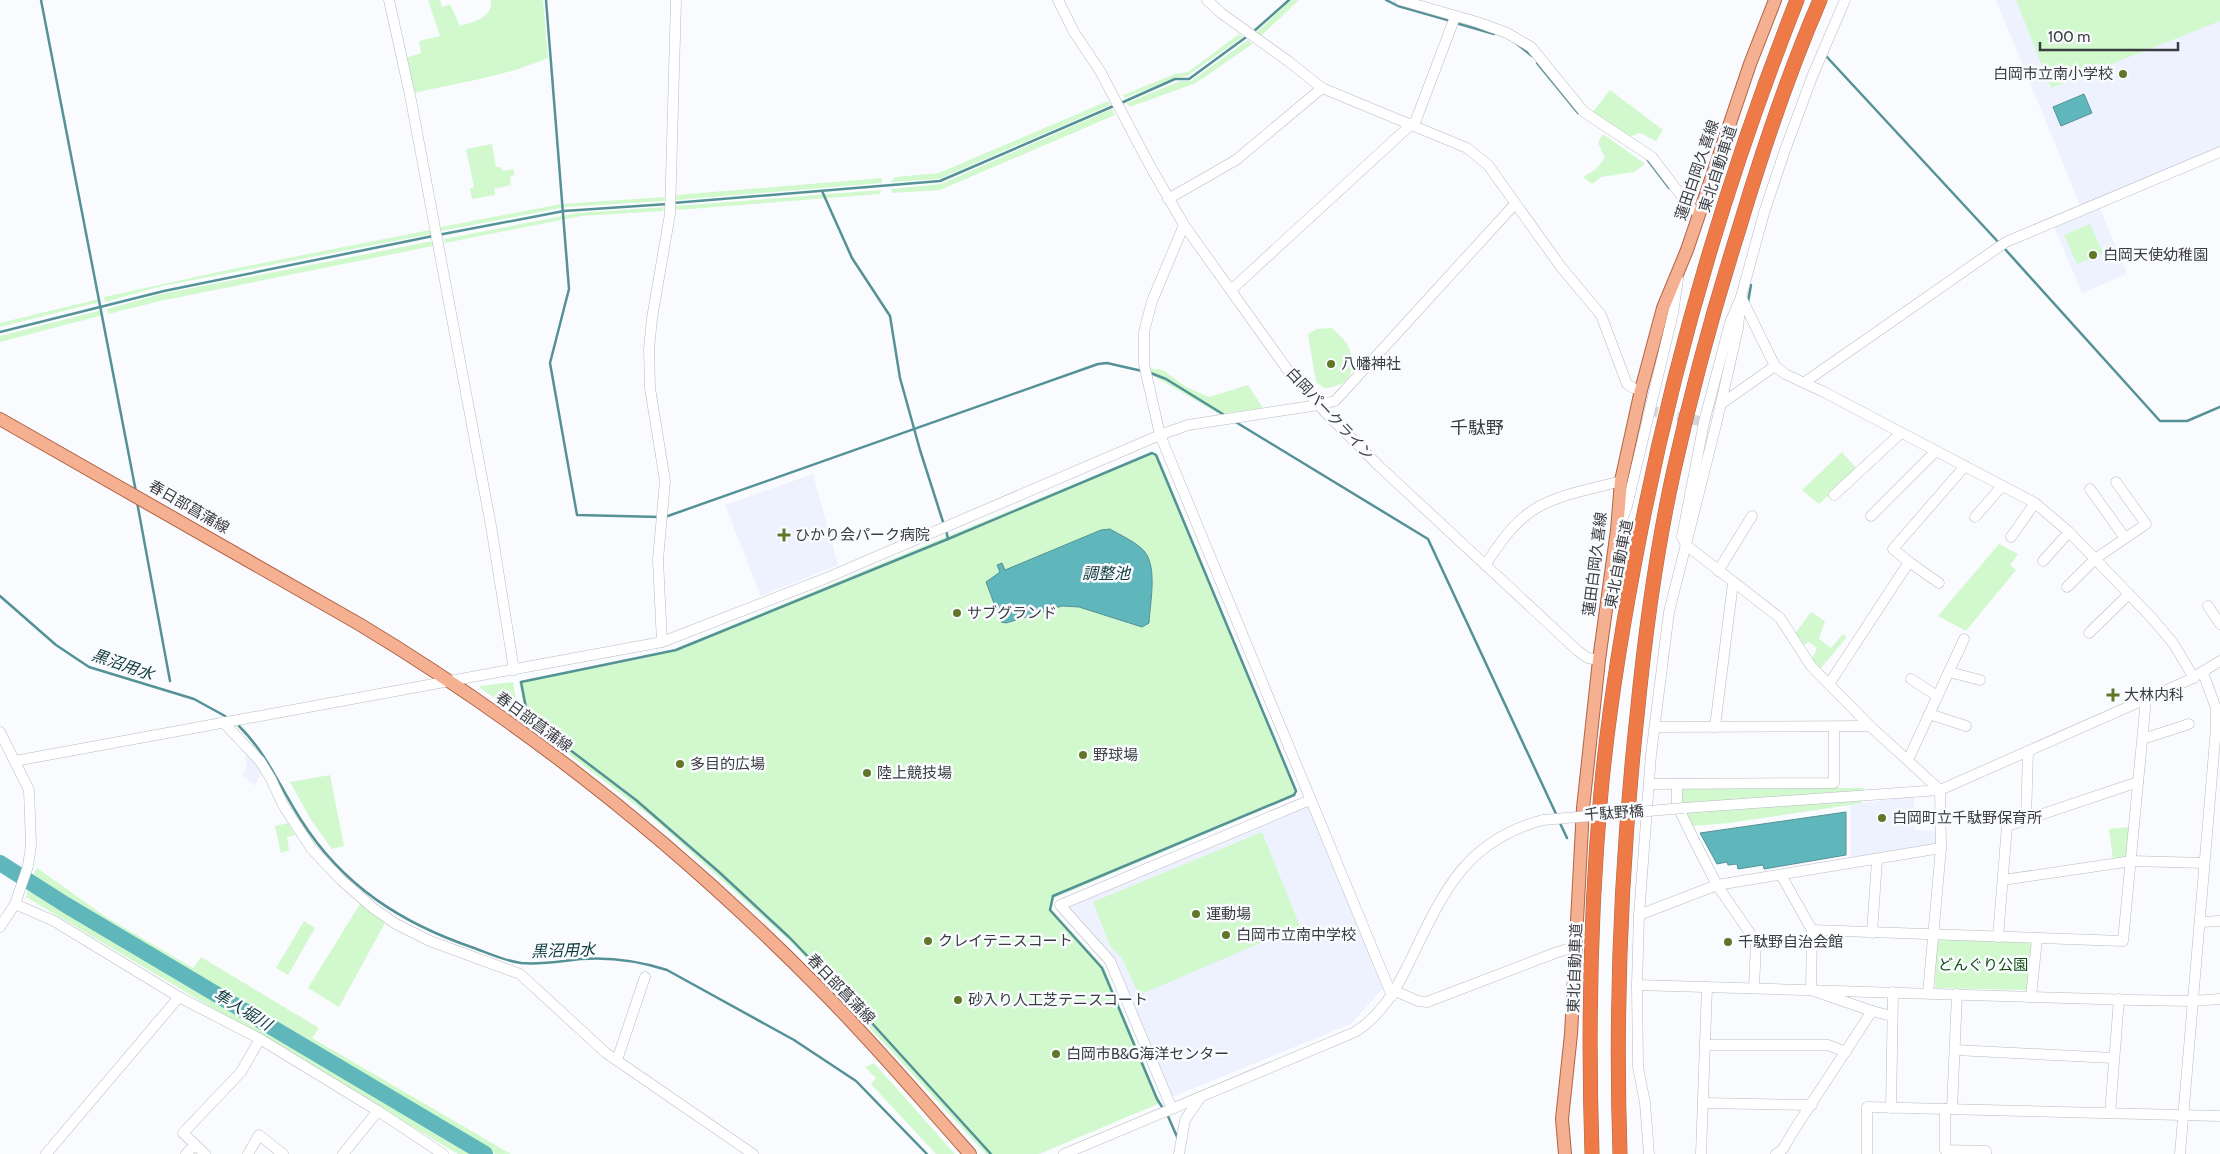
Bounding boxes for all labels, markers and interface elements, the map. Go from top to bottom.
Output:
scale bar [2040,20,2178,52]
text: 100 m [2048,28,2090,46]
place label: 白岡市立南小学校 [1993,65,2113,83]
marker: 白岡市立南小学校 [2117,68,2129,80]
street label: 蓮田白岡久喜線 [1671,117,1723,223]
street label: 東北自動車道 [1696,123,1740,215]
place label: 白岡天使幼稚園 [2103,246,2208,264]
marker: 白岡天使幼稚園 [2087,249,2099,261]
place label: 八幡神社 [1341,355,1401,373]
marker: 八幡神社 [1325,358,1337,370]
street label: 白岡パークライン [1282,364,1378,464]
district label: 千駄野 [1450,417,1504,439]
street label: 春日部菖蒲線 [146,477,232,537]
street label: 蓮田白岡久喜線 [1580,511,1610,617]
street label: 東北自動車道 [1602,518,1636,610]
place label: ひかり会パーク病院 [795,526,930,544]
marker: ひかり会パーク病院 [777,528,791,542]
water label: 調整池 [1082,564,1132,583]
place label: サブグランド [967,604,1057,622]
marker: サブグランド [951,607,963,619]
water label: 黒沼用水 [89,645,158,685]
place label: 大林内科 [2124,686,2184,704]
street label: 春日部菖蒲線 [492,688,576,756]
marker: 大林内科 [2106,688,2120,702]
place label: 野球場 [1093,746,1138,764]
marker: 野球場 [1077,749,1089,761]
place label: 多目的広場 [690,755,765,773]
marker: 多目的広場 [674,758,686,770]
place label: 陸上競技場 [877,764,952,782]
marker: 陸上競技場 [861,767,873,779]
street label: 千駄野橋 [1583,802,1645,824]
place label: 白岡町立千駄野保育所 [1892,809,2042,827]
marker: 白岡町立千駄野保育所 [1876,812,1888,824]
place label: 運動場 [1206,905,1251,923]
marker: 運動場 [1190,908,1202,920]
street label: 東北自動車道 [1564,923,1586,1013]
place label: 白岡市立南中学校 [1236,926,1356,944]
marker: 白岡市立南中学校 [1220,929,1232,941]
place label: クレイテニスコート [938,932,1073,950]
place label: 千駄野自治会館 [1738,933,1843,951]
marker: クレイテニスコート [922,935,934,947]
marker: 千駄野自治会館 [1722,936,1734,948]
water label: 黒沼用水 [531,940,597,961]
street label: 春日部菖蒲線 [803,950,879,1028]
park label: どんぐり公園 [1938,956,2028,974]
water label: 隼人堀川 [210,985,277,1035]
place label: 砂入り人工芝テニスコート [968,991,1148,1009]
marker: 砂入り人工芝テニスコート [952,994,964,1006]
place label: 白岡市B&G海洋センター [1066,1045,1229,1063]
marker: 白岡市B&G海洋センター [1050,1048,1062,1060]

